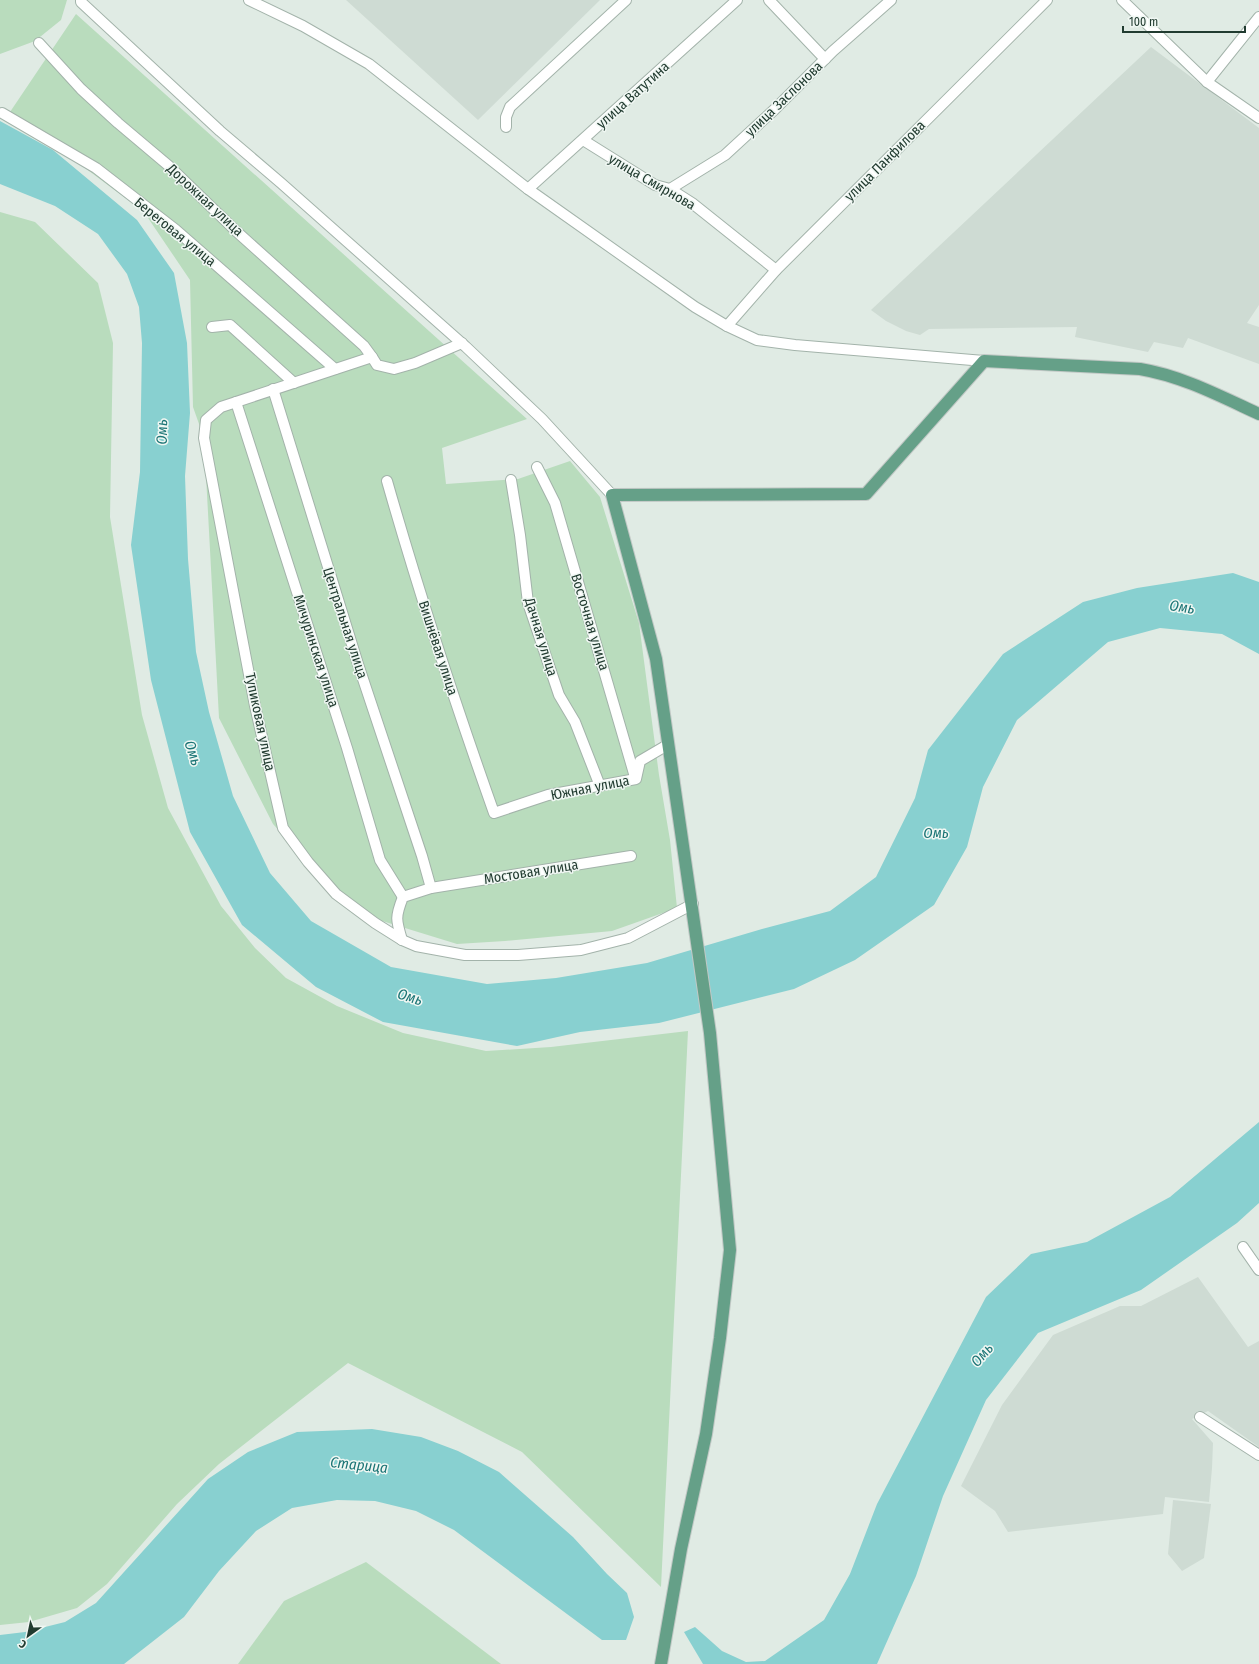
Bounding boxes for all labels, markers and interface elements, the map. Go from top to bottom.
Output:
scale bar [1123,8,1245,34]
text: 100 m [1129,15,1158,29]
street label: улица Ватутина [593,58,673,132]
street label: улица Заслонова [742,58,826,140]
street label: улица Панфилова [841,117,929,205]
street label: улица Смирнова [606,150,699,214]
street label: Дорожная улица [162,160,247,240]
street label: Береговая улица [131,194,219,270]
water label: Омь [153,419,171,445]
street label: Центральная улица [319,565,371,681]
street label: Восточная улица [567,572,613,673]
street label: Мичуринская улица [290,592,342,710]
street label: Дачная улица [521,595,561,678]
water label: Омь [1168,596,1196,618]
street label: Вишнёвая улица [415,598,461,698]
street label: Тупиковая улица [241,671,279,773]
water label: Омь [181,738,206,768]
street label: Южная улица [549,772,631,804]
water label: Омь [923,824,949,842]
street label: Мостовая улица [483,856,579,888]
water label: Омь [395,985,425,1009]
water label: Омь [967,1339,997,1370]
water label: Старица [329,1453,389,1477]
north arrow [8,1616,48,1656]
text: С [17,1637,29,1651]

